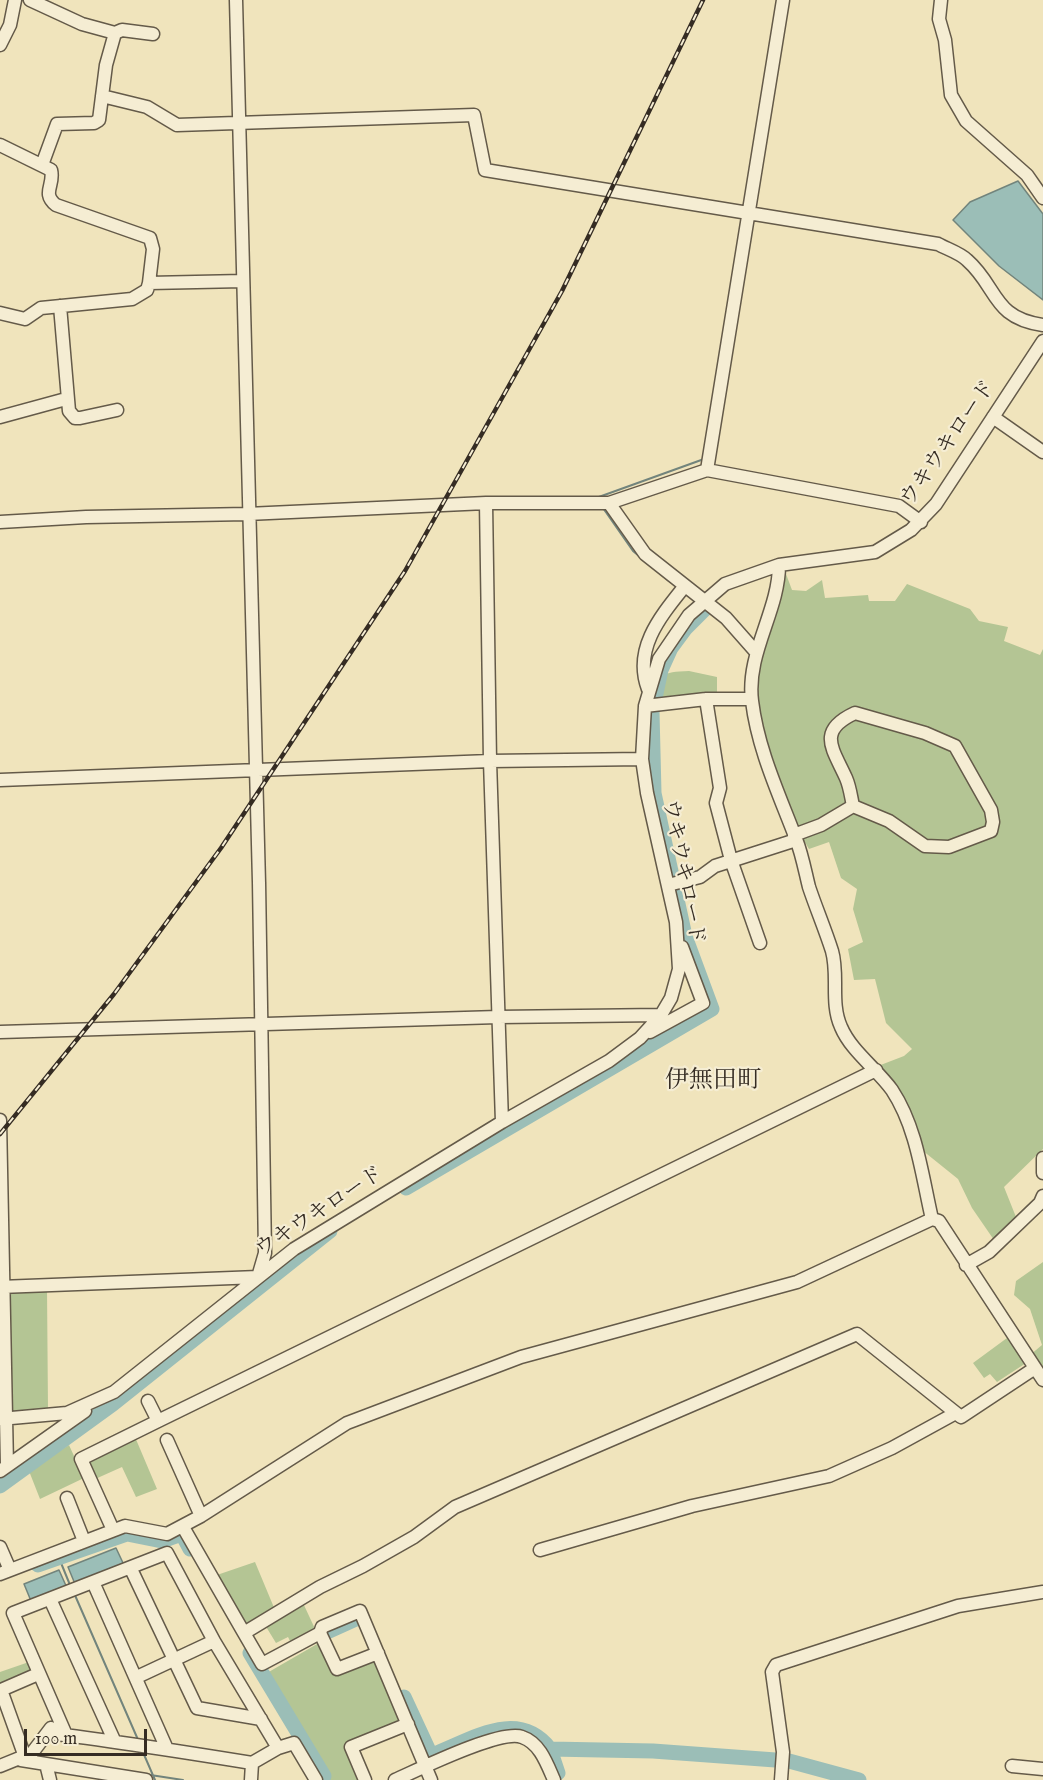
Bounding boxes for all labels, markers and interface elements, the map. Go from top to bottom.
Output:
street label: ウキウキロード [897,377,1001,511]
street label: ウキウキロード [656,797,708,947]
district label: 伊無田町 [665,1068,761,1096]
street label: ウキウキロード [251,1162,389,1264]
scale bar [27,1717,150,1755]
text: 100 m [35,1728,77,1751]

